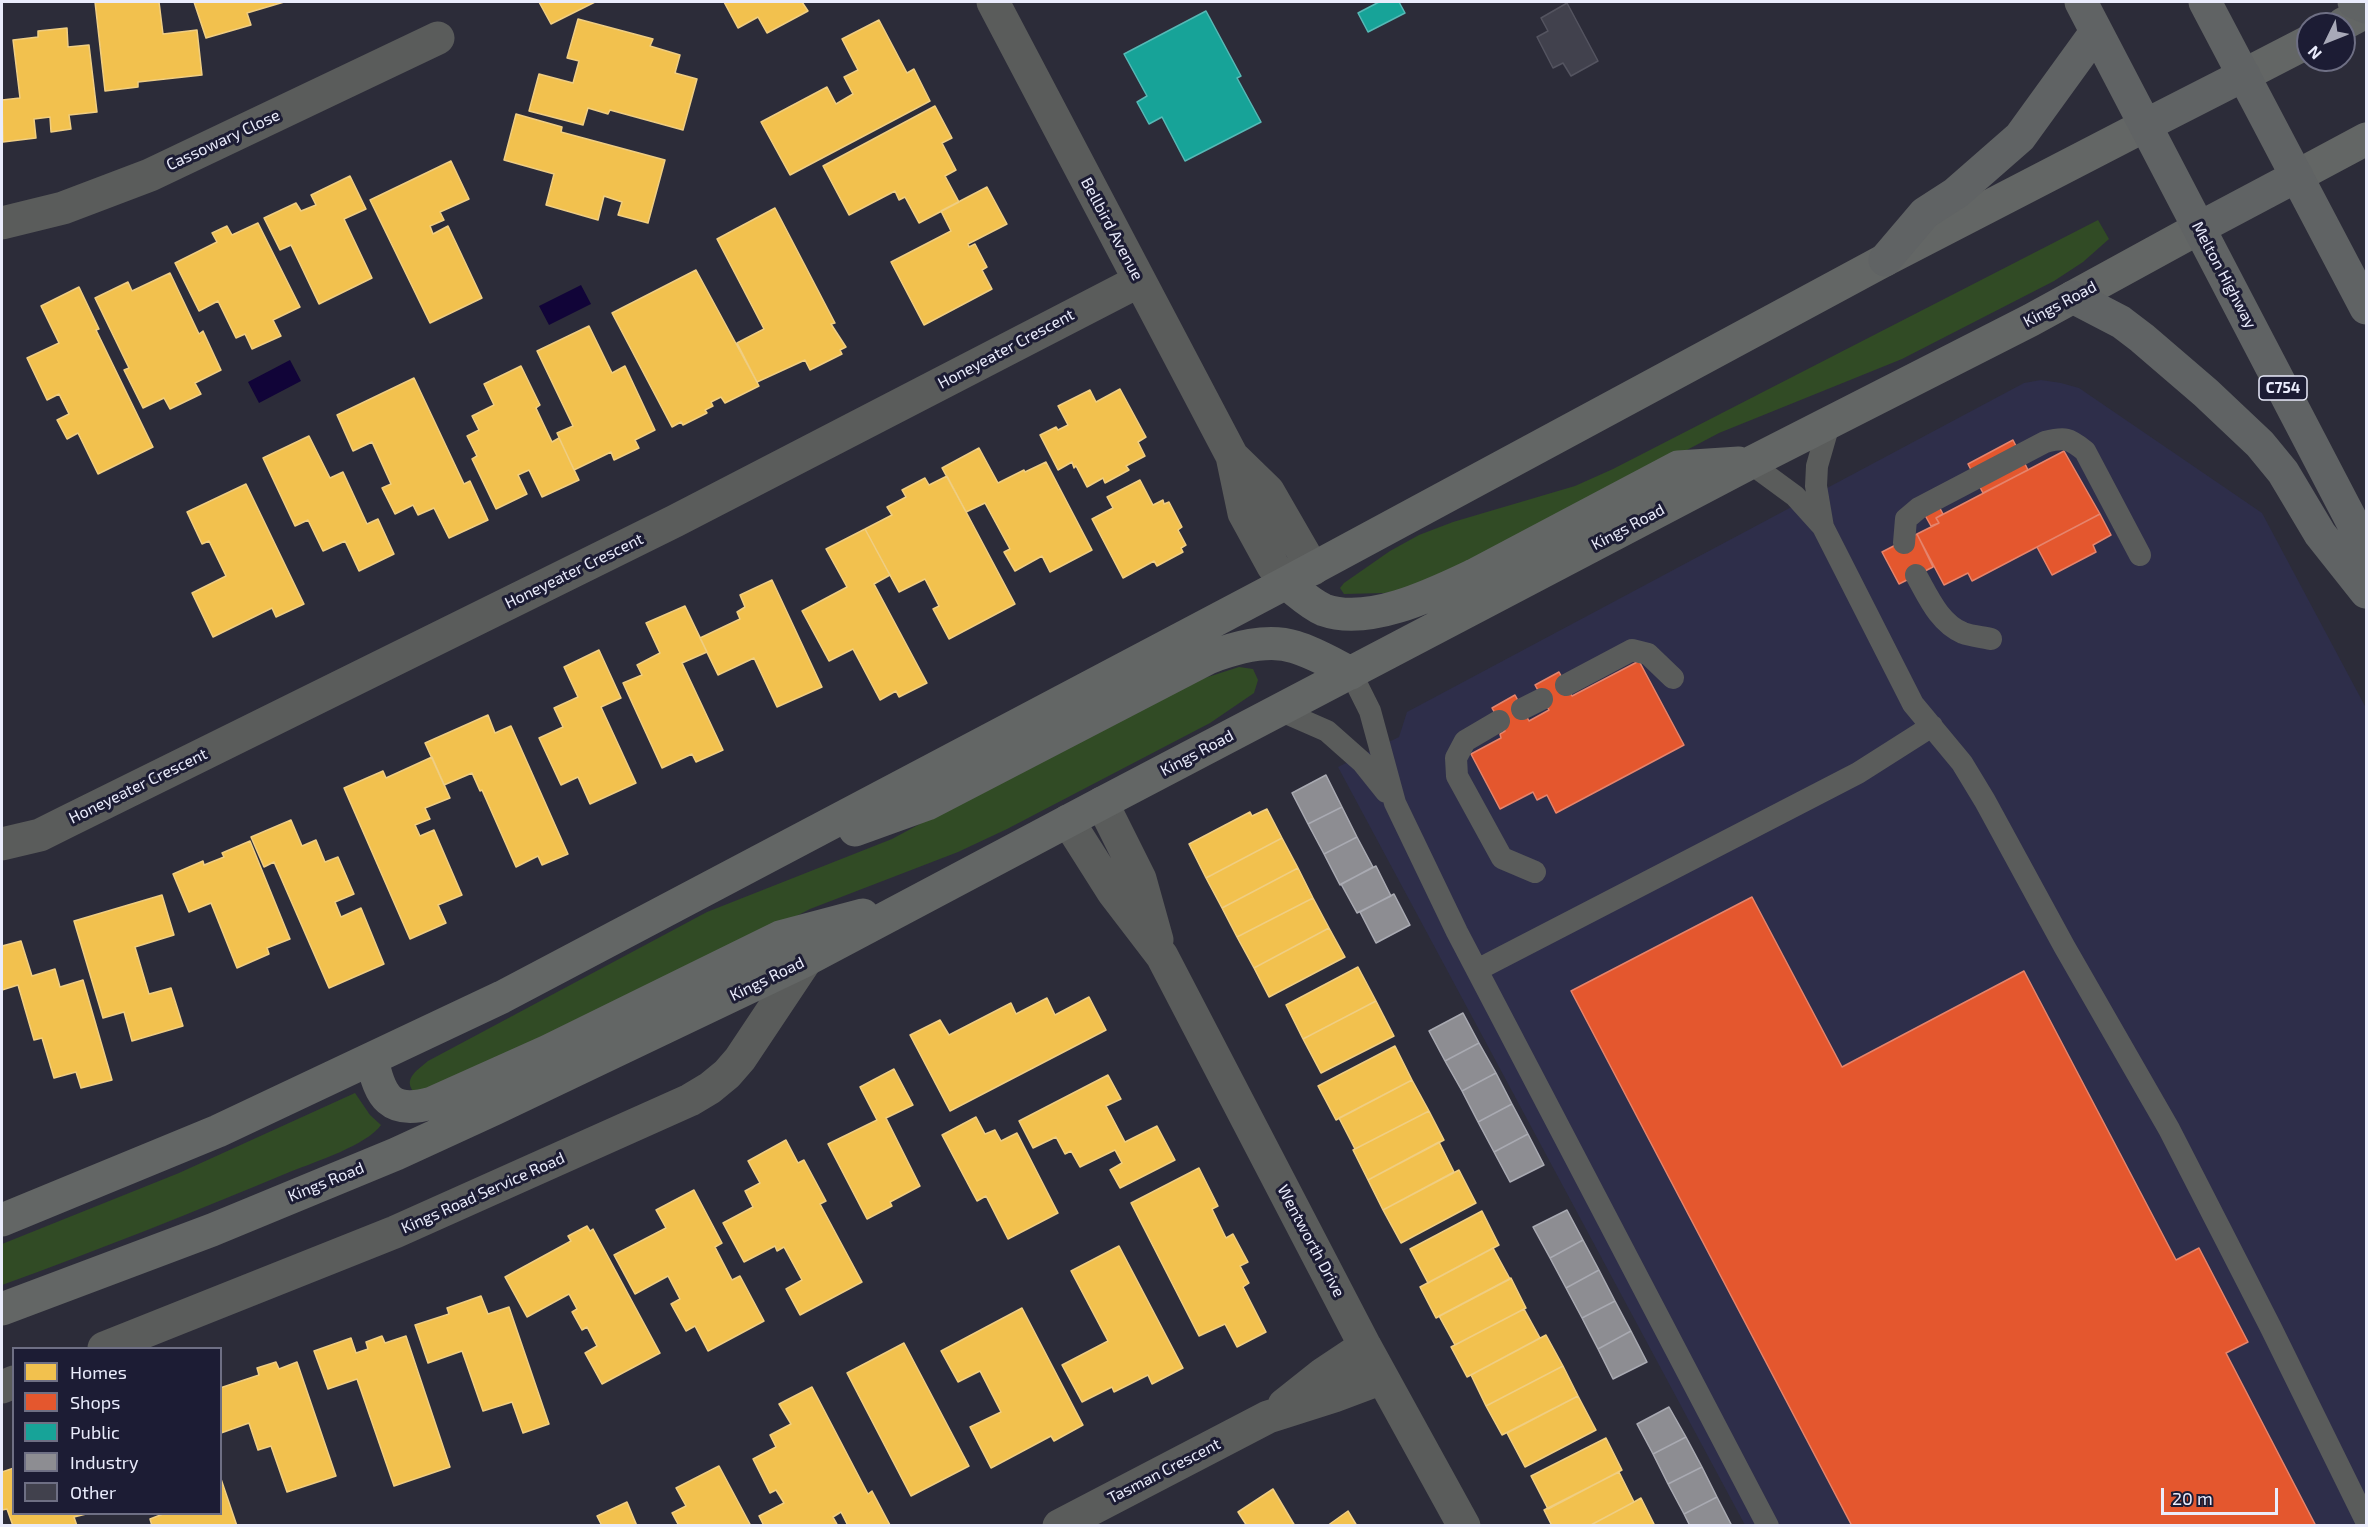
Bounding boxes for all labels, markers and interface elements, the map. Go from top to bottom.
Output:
north arrow [2296,12,2356,72]
text: N [2303,43,2325,64]
street label: Cassowary Close [163,105,283,175]
street label: Bellbird Avenue [1077,174,1147,284]
street label: Melton Highway [2188,218,2260,332]
street label: Kings Road [2020,277,2100,331]
street label: Honeyeater Crescent [934,305,1078,393]
road number: C754 [2259,376,2307,400]
street label: Kings Road [1588,500,1668,554]
street label: Honeyeater Crescent [502,529,646,613]
street label: Kings Road [1157,726,1237,780]
street label: Honeyeater Crescent [66,744,210,828]
street label: Kings Road [727,953,807,1005]
street label: Kings Road Service Road [398,1148,568,1238]
street label: Kings Road [285,1158,367,1206]
street label: Wentworth Drive [1273,1182,1349,1300]
legend [12,1347,222,1515]
text: Homes [70,1361,127,1383]
text: Shops [70,1391,120,1413]
text: Public [70,1421,120,1443]
street label: Tasman Crescent [1104,1434,1224,1508]
text: Industry [70,1451,139,1473]
scale bar [2164,1476,2281,1514]
text: Other [70,1481,116,1503]
text: 20 m [2172,1487,2213,1509]

